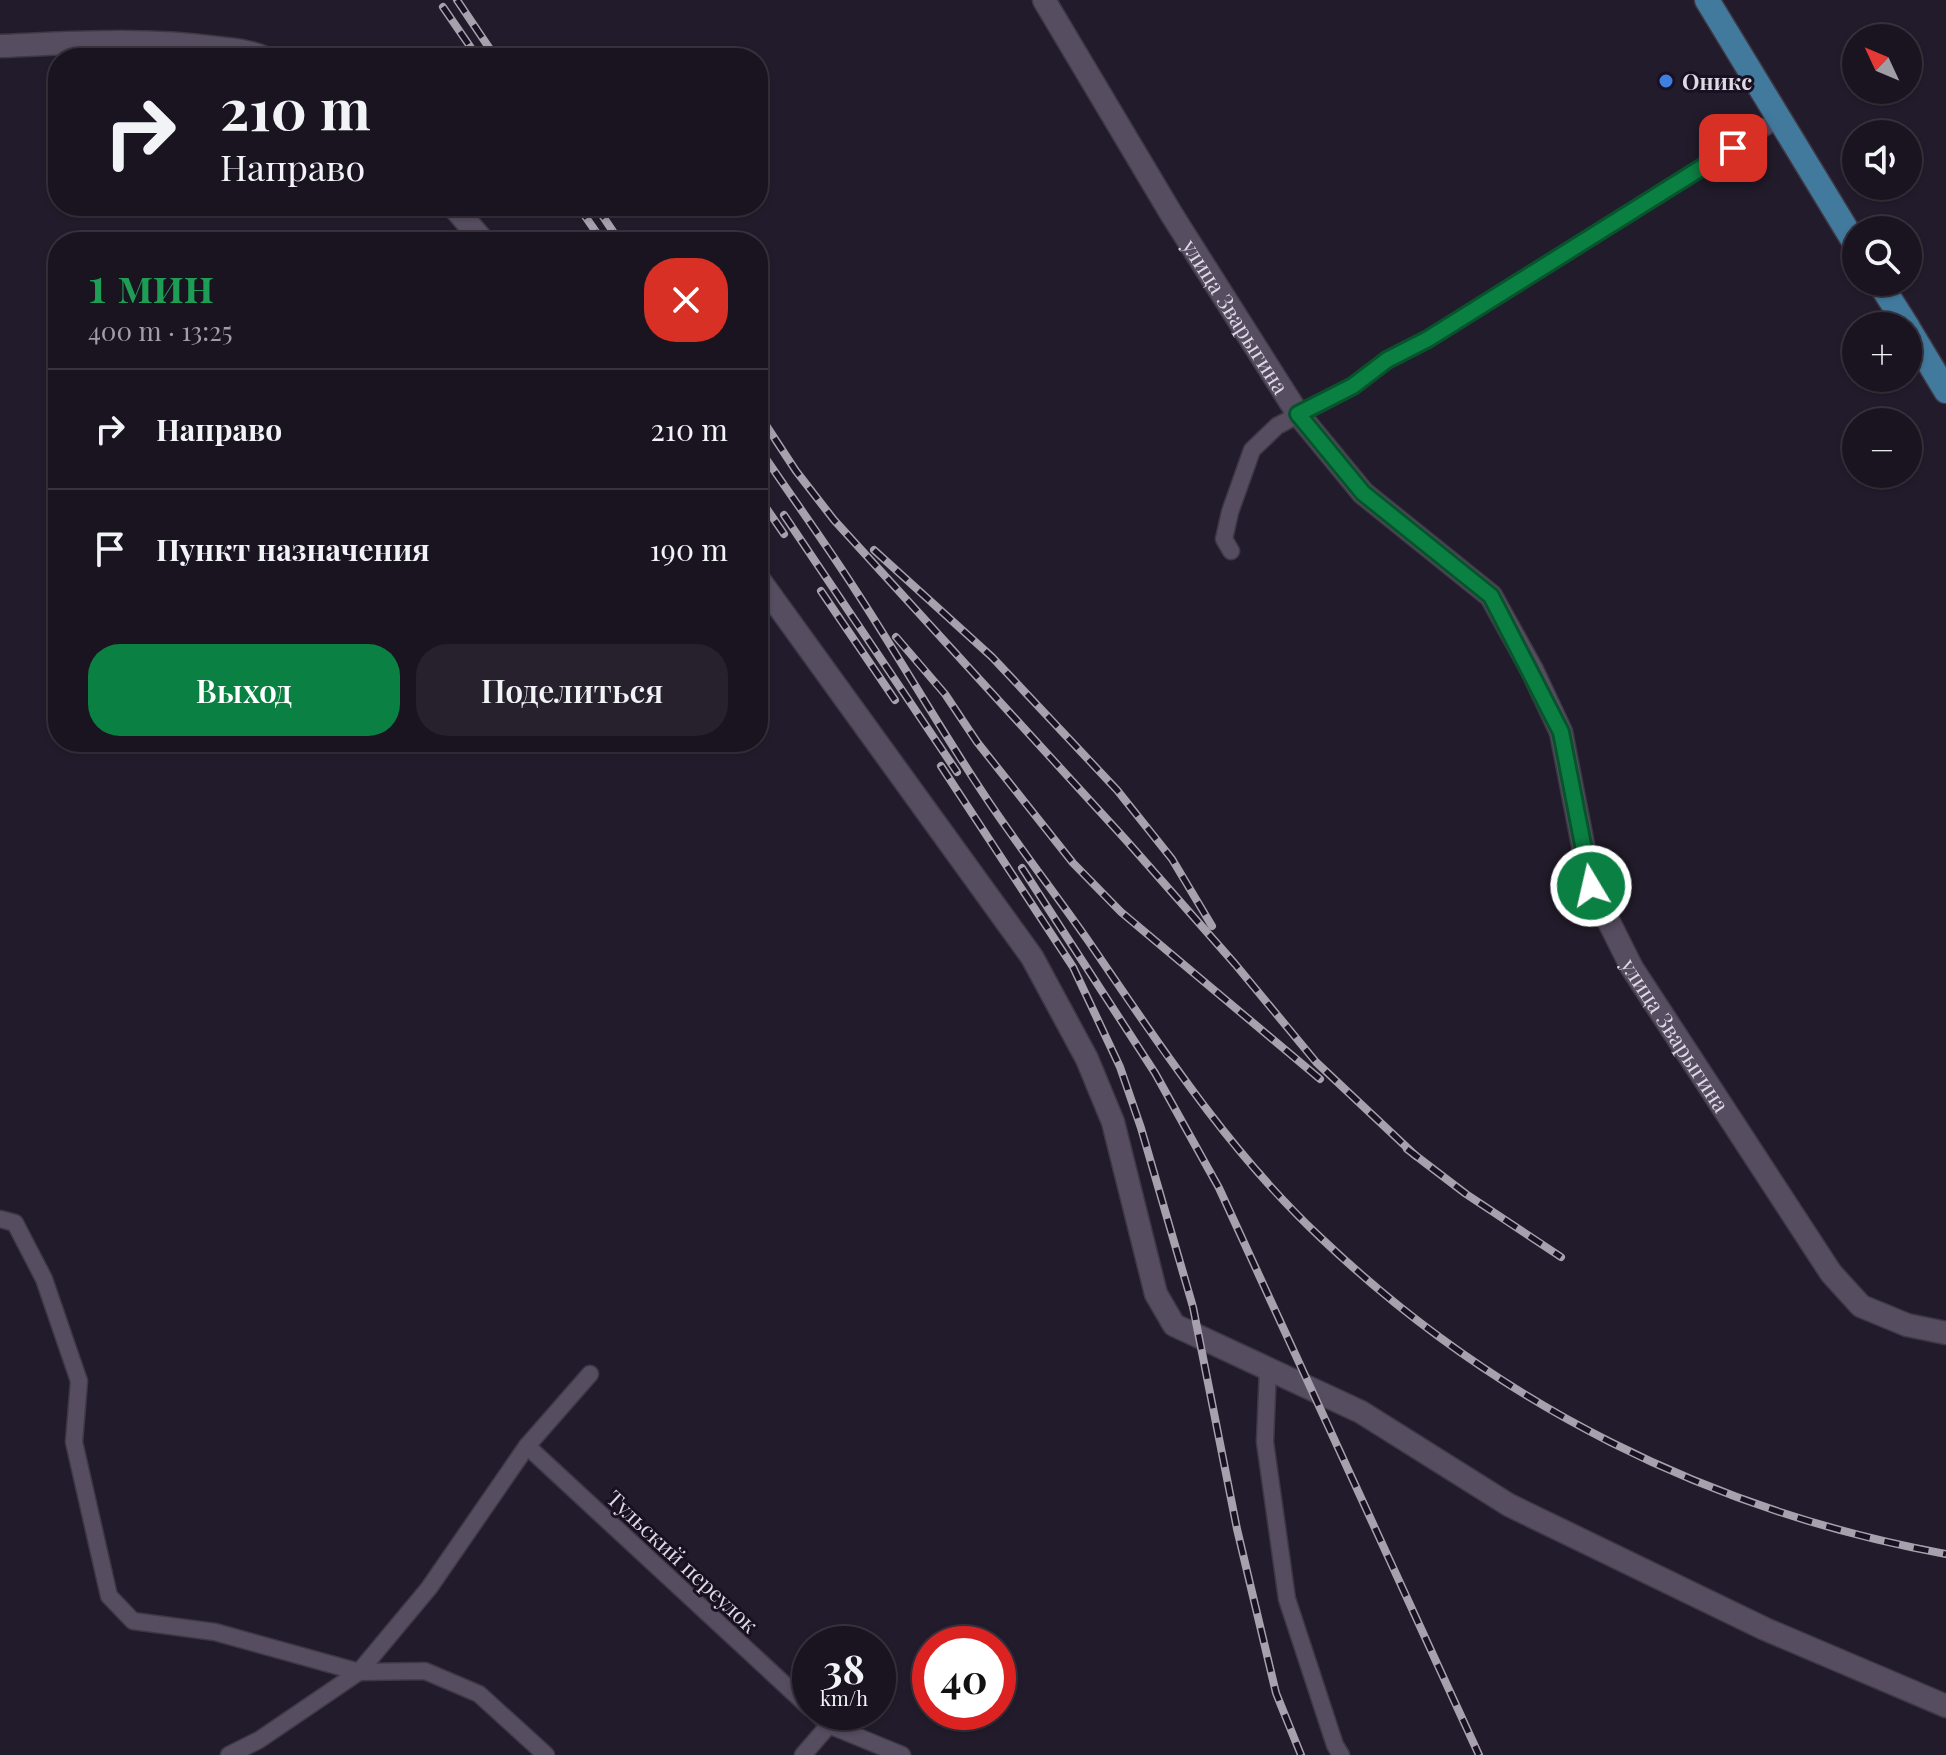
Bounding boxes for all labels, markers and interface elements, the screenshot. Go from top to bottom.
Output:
north arrow [1842,24,1922,104]
map controls [1842,24,1922,488]
place label: Оникс [1682,66,1752,96]
text: 210 m [220,70,371,145]
marker: Оникс [1657,72,1675,90]
icon: right [88,80,192,184]
pin [1699,114,1767,182]
button: sound [1842,120,1922,200]
icon: arrive [1711,126,1755,170]
text: Направо [220,142,365,190]
button: search [1842,216,1922,296]
street label: улица Зварыгина [1175,232,1296,399]
text: 1 мин [88,251,214,315]
button: close [644,258,728,342]
button: + [1842,312,1922,392]
text: 400 m · 13:25 [88,313,232,348]
icon: right [88,407,132,451]
button: − [1842,408,1922,488]
text: Направо [156,409,282,449]
text: 210 m [650,409,728,449]
icon: arrive [88,527,132,571]
text: Пункт назначения [156,529,430,569]
text: 190 m [650,529,728,569]
button: Выход [88,644,400,736]
button: Поделиться [416,644,728,736]
position arrow [1549,844,1633,928]
street label: улица Зварыгина [1614,952,1737,1118]
street label: Тульский переулок [601,1483,765,1639]
speed limit sign: 40 [912,1626,1016,1730]
text: 38 [823,1641,865,1694]
text: km/h [820,1684,868,1711]

